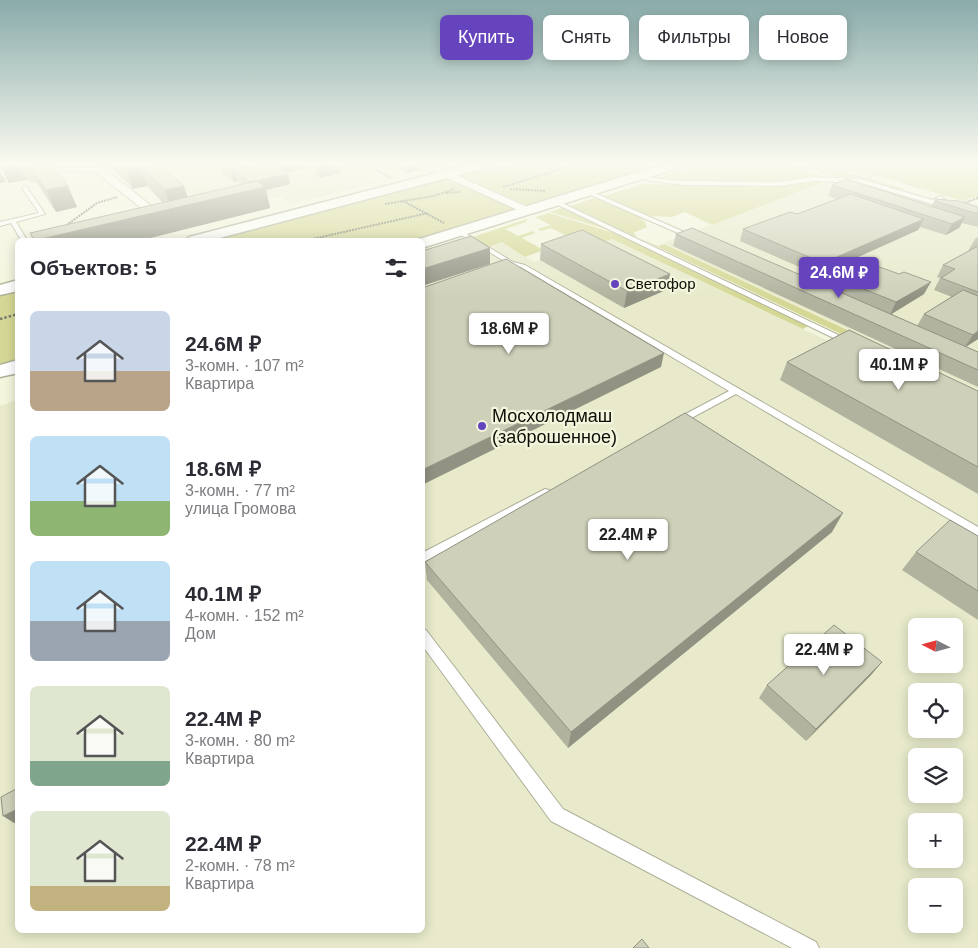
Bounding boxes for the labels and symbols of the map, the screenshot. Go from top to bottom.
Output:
pin: 24.6M ₽ [793,256,885,299]
place label: Светофор [625,275,696,292]
marker: Светофор [609,278,621,290]
pin: 18.6M ₽ [463,312,555,355]
pin: 40.1M ₽ [853,348,945,391]
place label: Мосхолодмаш (заброшенное) [492,406,617,447]
marker: Мосхолодмаш (заброшенное) [476,420,488,432]
pin: 22.4M ₽ [582,518,674,561]
north arrow [908,618,962,672]
pin: 22.4M ₽ [778,634,870,676]

